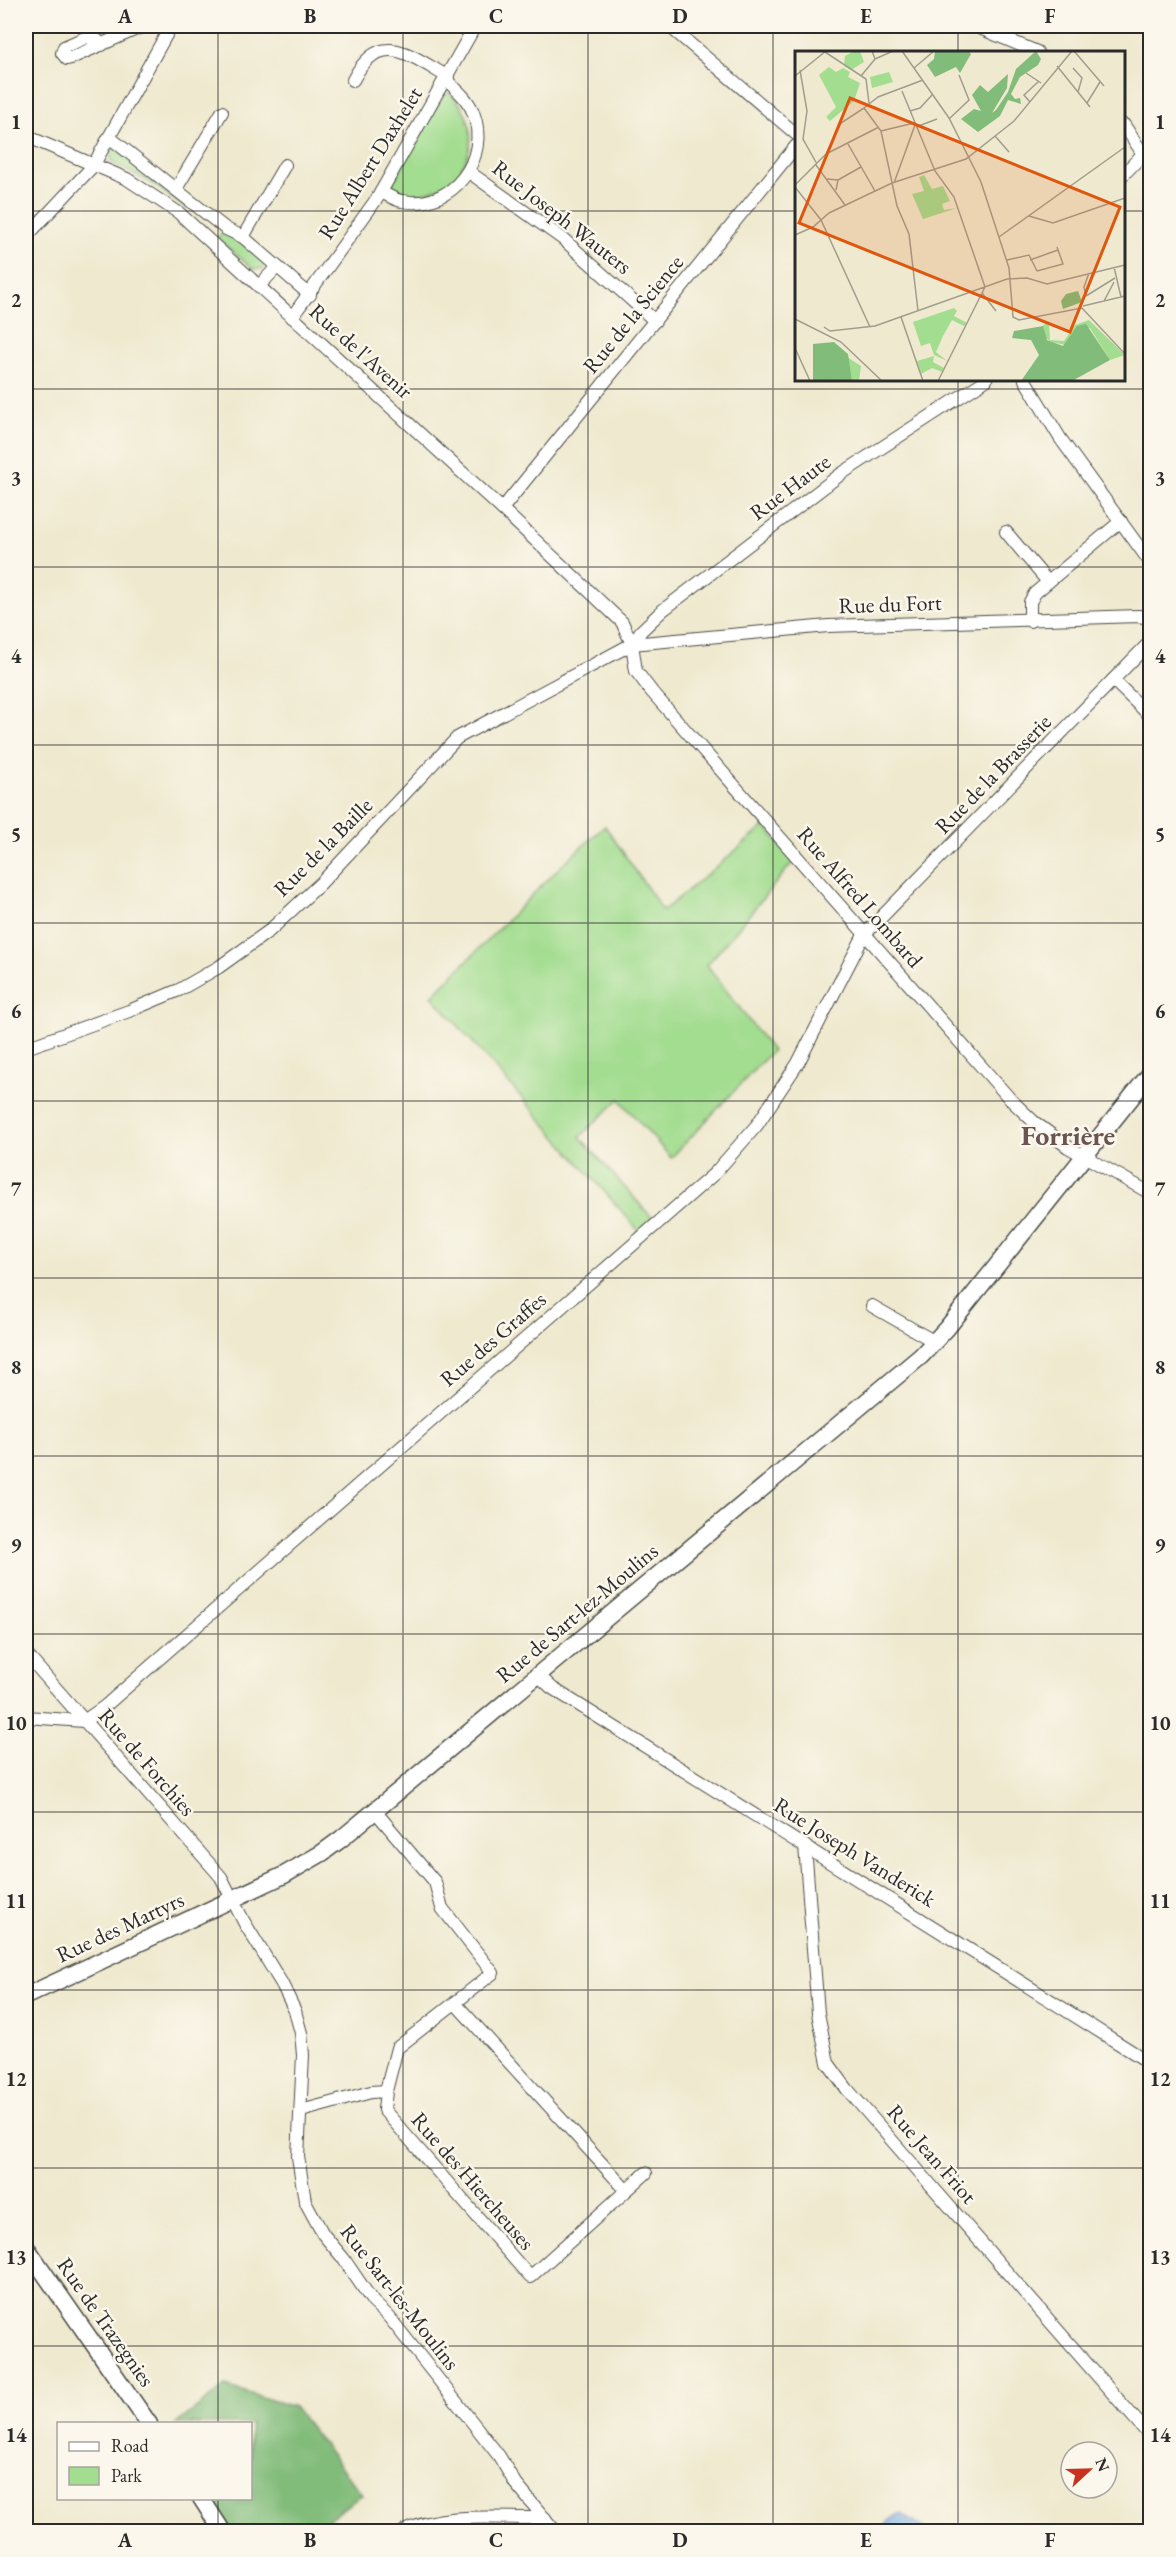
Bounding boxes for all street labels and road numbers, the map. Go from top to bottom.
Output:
street label: Rue Albert Daxhelet [311,81,429,245]
street label: Rue Joseph Wauters [486,153,638,281]
street label: Rue de la Science [576,248,690,379]
street label: Rue de l'Avenir [303,297,419,406]
street label: Rue Haute [744,447,837,527]
street label: Rue du Fort [838,588,942,620]
street label: Rue de la Brasserie [928,708,1058,840]
street label: Rue de la Baille [267,791,379,903]
street label: Rue Alfred Lombard [791,820,930,974]
street label: Rue des Graffes [434,1285,552,1393]
street label: Rue de Sart-lez-Moulins [490,1537,664,1689]
street label: Rue de Forchies [92,1702,202,1822]
street label: Rue Joseph Vanderick [769,1790,942,1914]
street label: Rue des Martyrs [51,1885,189,1969]
street label: Rue Jean Friot [881,2098,983,2210]
street label: Rue des Hiercheuses [405,2106,541,2256]
street label: Rue Sart-les-Moulins [334,2218,466,2376]
street label: Rue de Trazegnies [51,2252,161,2392]

